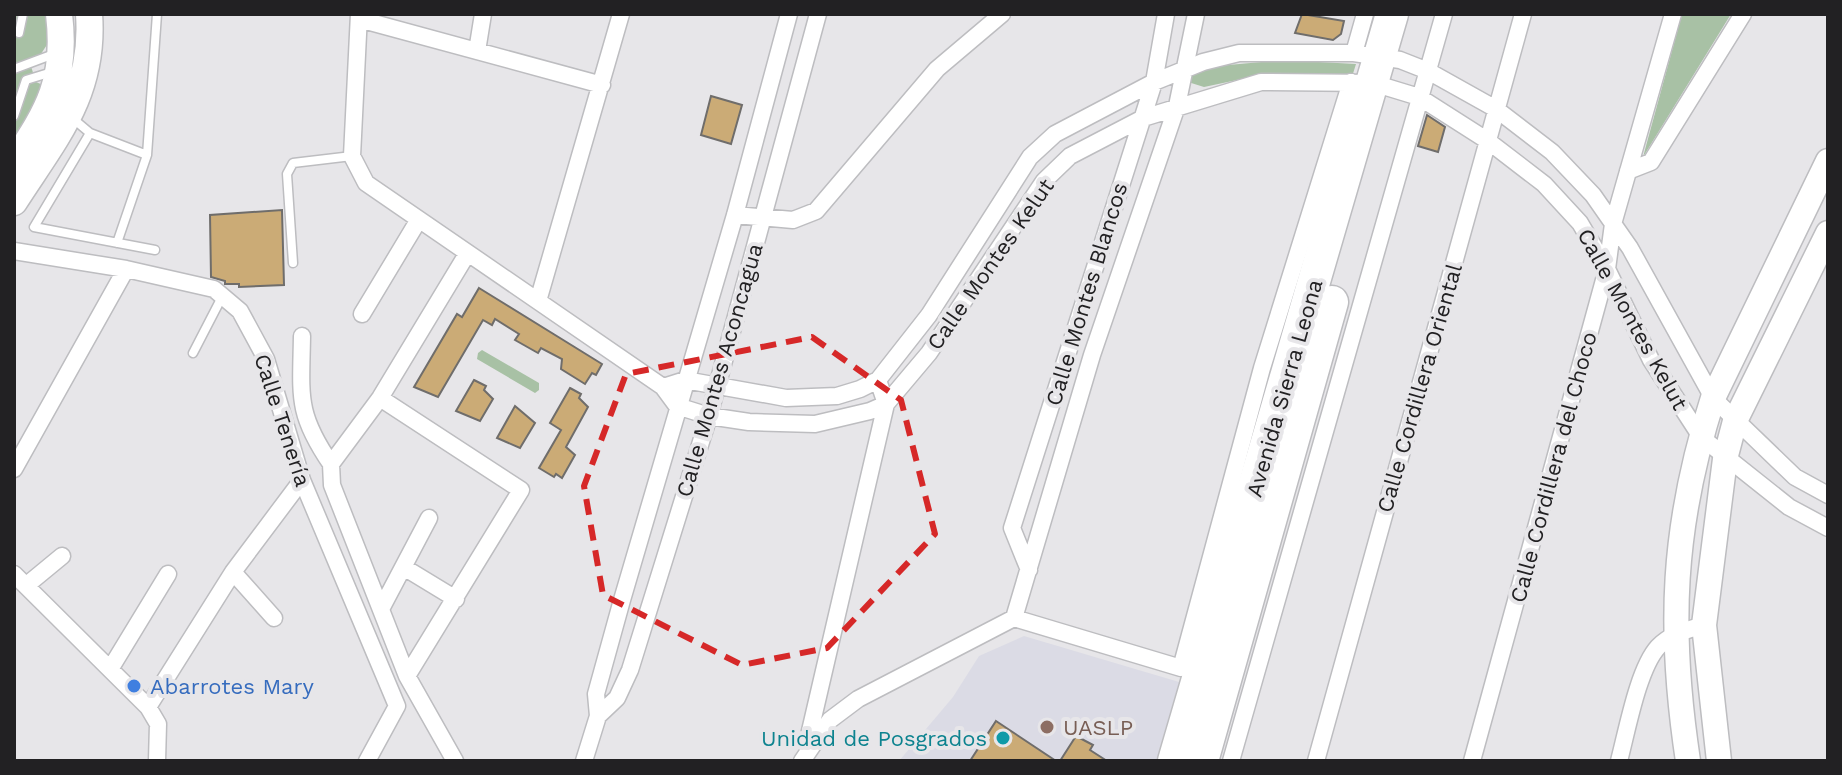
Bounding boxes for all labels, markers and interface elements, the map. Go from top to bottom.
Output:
street label: Calle Montes Kelut [922,174,1059,355]
street label: Calle Montes Blancos [1041,180,1132,409]
street label: Calle Montes Kelut [1572,224,1693,414]
street label: Calle Montes Aconcagua [671,240,768,500]
street label: Calle Cordillera Oriental [1372,261,1467,515]
street label: Avenida Sierra Leona [1241,277,1328,500]
street label: Calle Cordillera del Choco [1505,329,1602,605]
street label: Calle Tenería [249,351,316,490]
place label: Abarrotes Mary [150,674,314,699]
marker: Abarrotes Mary [125,677,143,695]
place label: UASLP [1063,715,1133,740]
marker: UASLP [1038,718,1056,736]
place label: Unidad de Posgrados [761,726,987,751]
marker: Unidad de Posgrados [994,729,1012,747]

